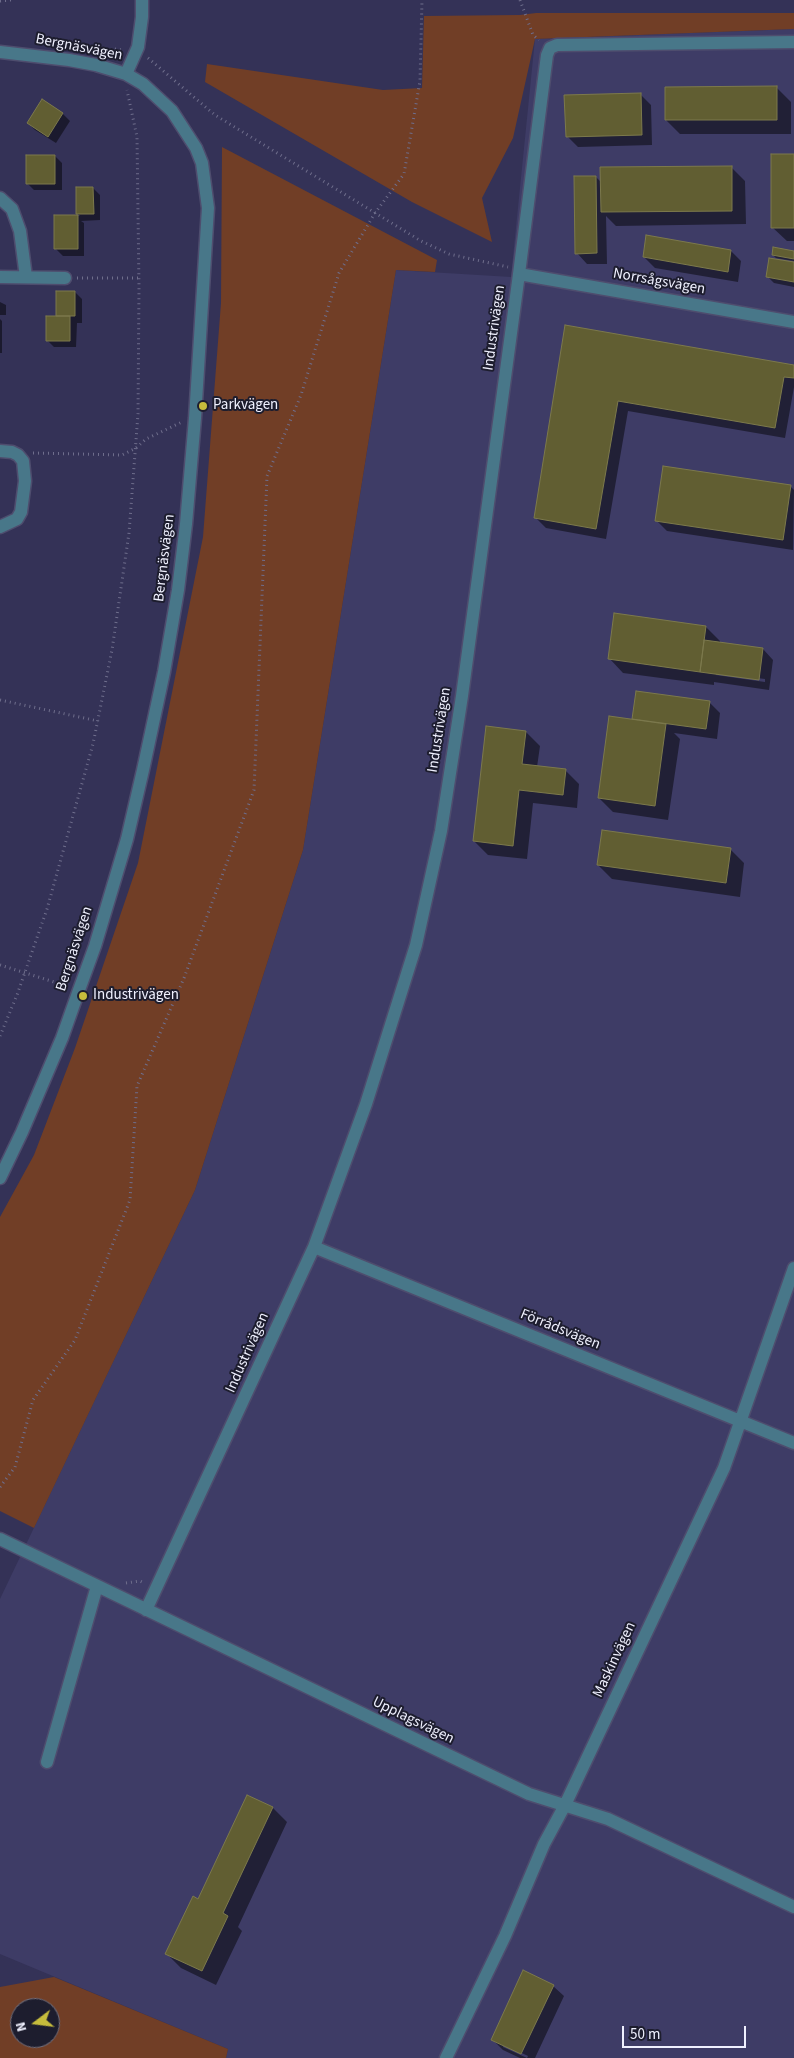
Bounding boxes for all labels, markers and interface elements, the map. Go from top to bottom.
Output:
street label: Bergnäsvägen [34,31,124,65]
street label: Norrsågsvägen [612,265,706,299]
street label: Industrivägen [480,284,510,372]
place label: Parkvägen [213,397,278,415]
marker: Parkvägen [197,400,209,412]
street label: Bergnäsvägen [151,513,179,603]
street label: Industrivägen [424,686,456,774]
street label: Bergnäsvägen [53,904,97,994]
place label: Industrivägen [93,987,179,1005]
marker: Industrivägen [77,990,89,1002]
street label: Förrådsvägen [517,1306,603,1354]
street label: Industrivägen [222,1310,274,1396]
street label: Maskinvägen [590,1619,640,1701]
street label: Upplagsvägen [369,1693,457,1749]
north arrow [10,1998,60,2048]
scale bar [624,2016,748,2048]
text: N [11,2020,32,2034]
text: 50 m [630,2024,660,2045]

